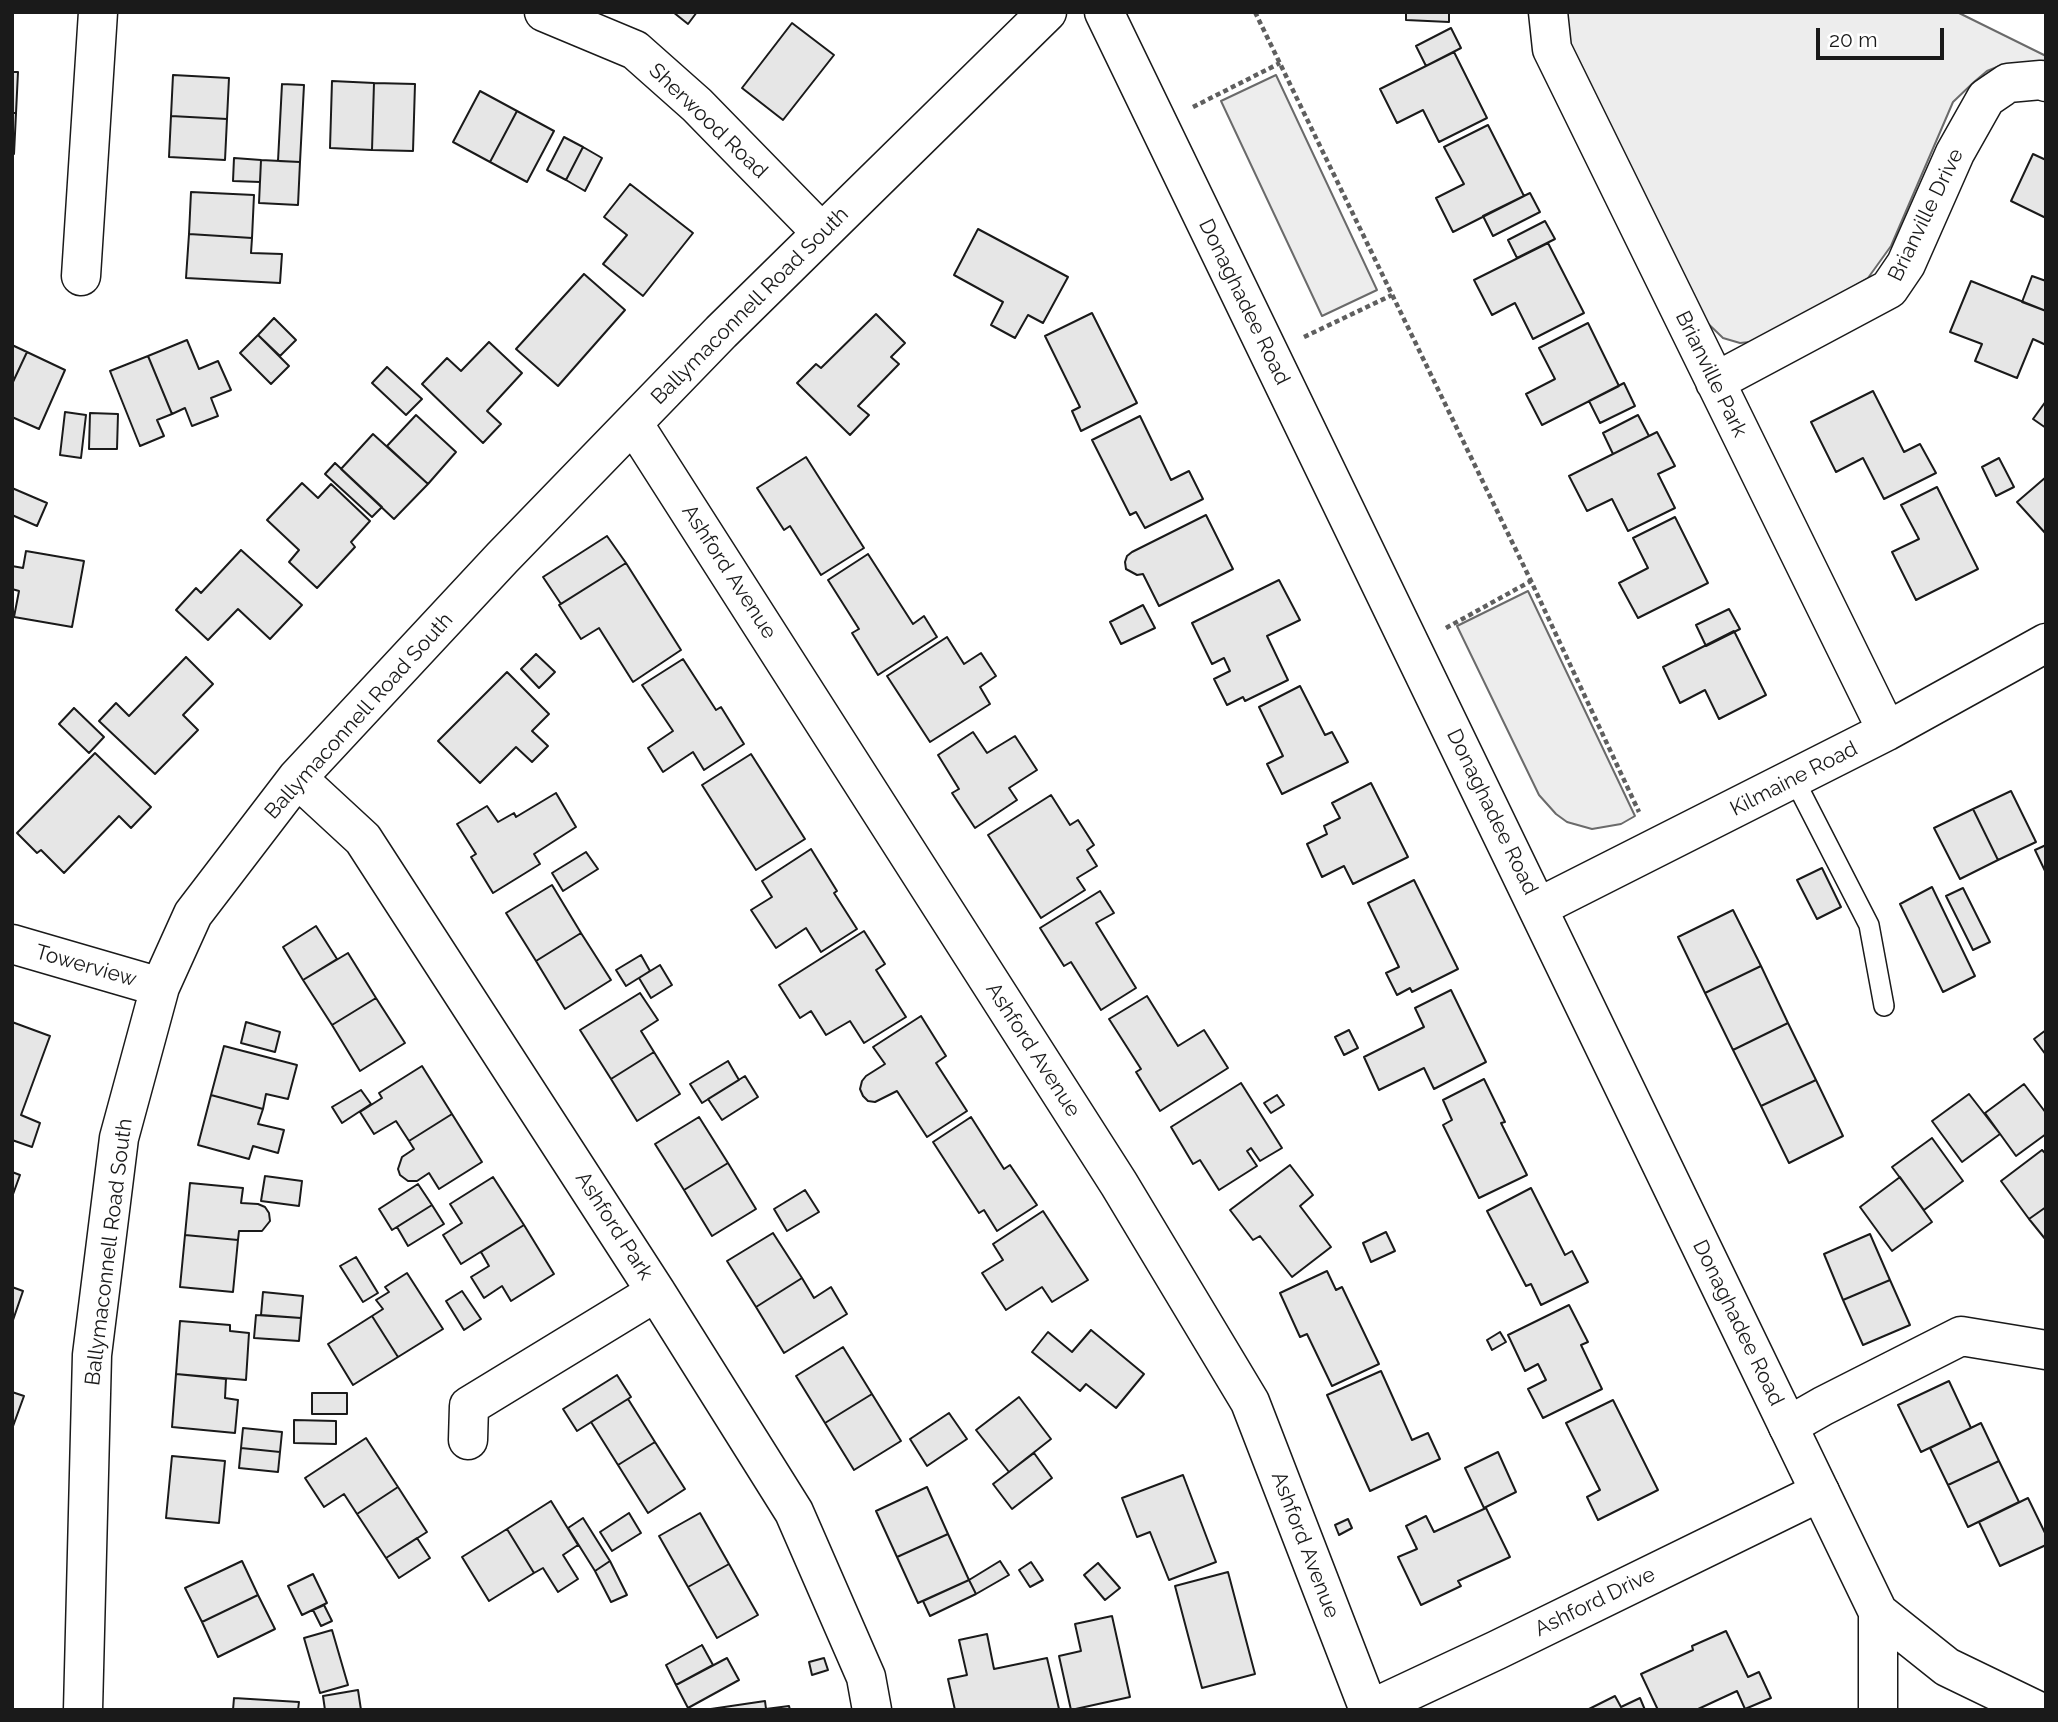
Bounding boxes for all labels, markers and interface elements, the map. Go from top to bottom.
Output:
scale bar [1820,14,1948,58]
text: 20 m [1829,27,1877,52]
street label: Sherwood Road [643,58,773,184]
street label: Brianville Drive [1883,145,1969,285]
street label: Ballymaconnell Road South [646,202,854,410]
street label: Donaghadee Road [1193,215,1295,389]
street label: Brianville Park [1670,307,1752,441]
street label: Ashford Avenue [676,500,782,644]
street label: Ballymaconnell Road South [260,608,458,824]
street label: Donaghadee Road [1441,725,1543,899]
street label: Kilmaine Road [1726,736,1862,822]
street label: Towerview [33,940,139,992]
street label: Ashford Avenue [980,978,1086,1122]
street label: Ballymaconnell Road South [80,1117,138,1387]
street label: Ashford Park [570,1167,658,1285]
street label: Donaghadee Road [1687,1236,1789,1410]
street label: Ashford Avenue [1266,1468,1344,1622]
street label: Ashford Drive [1531,1562,1659,1642]

